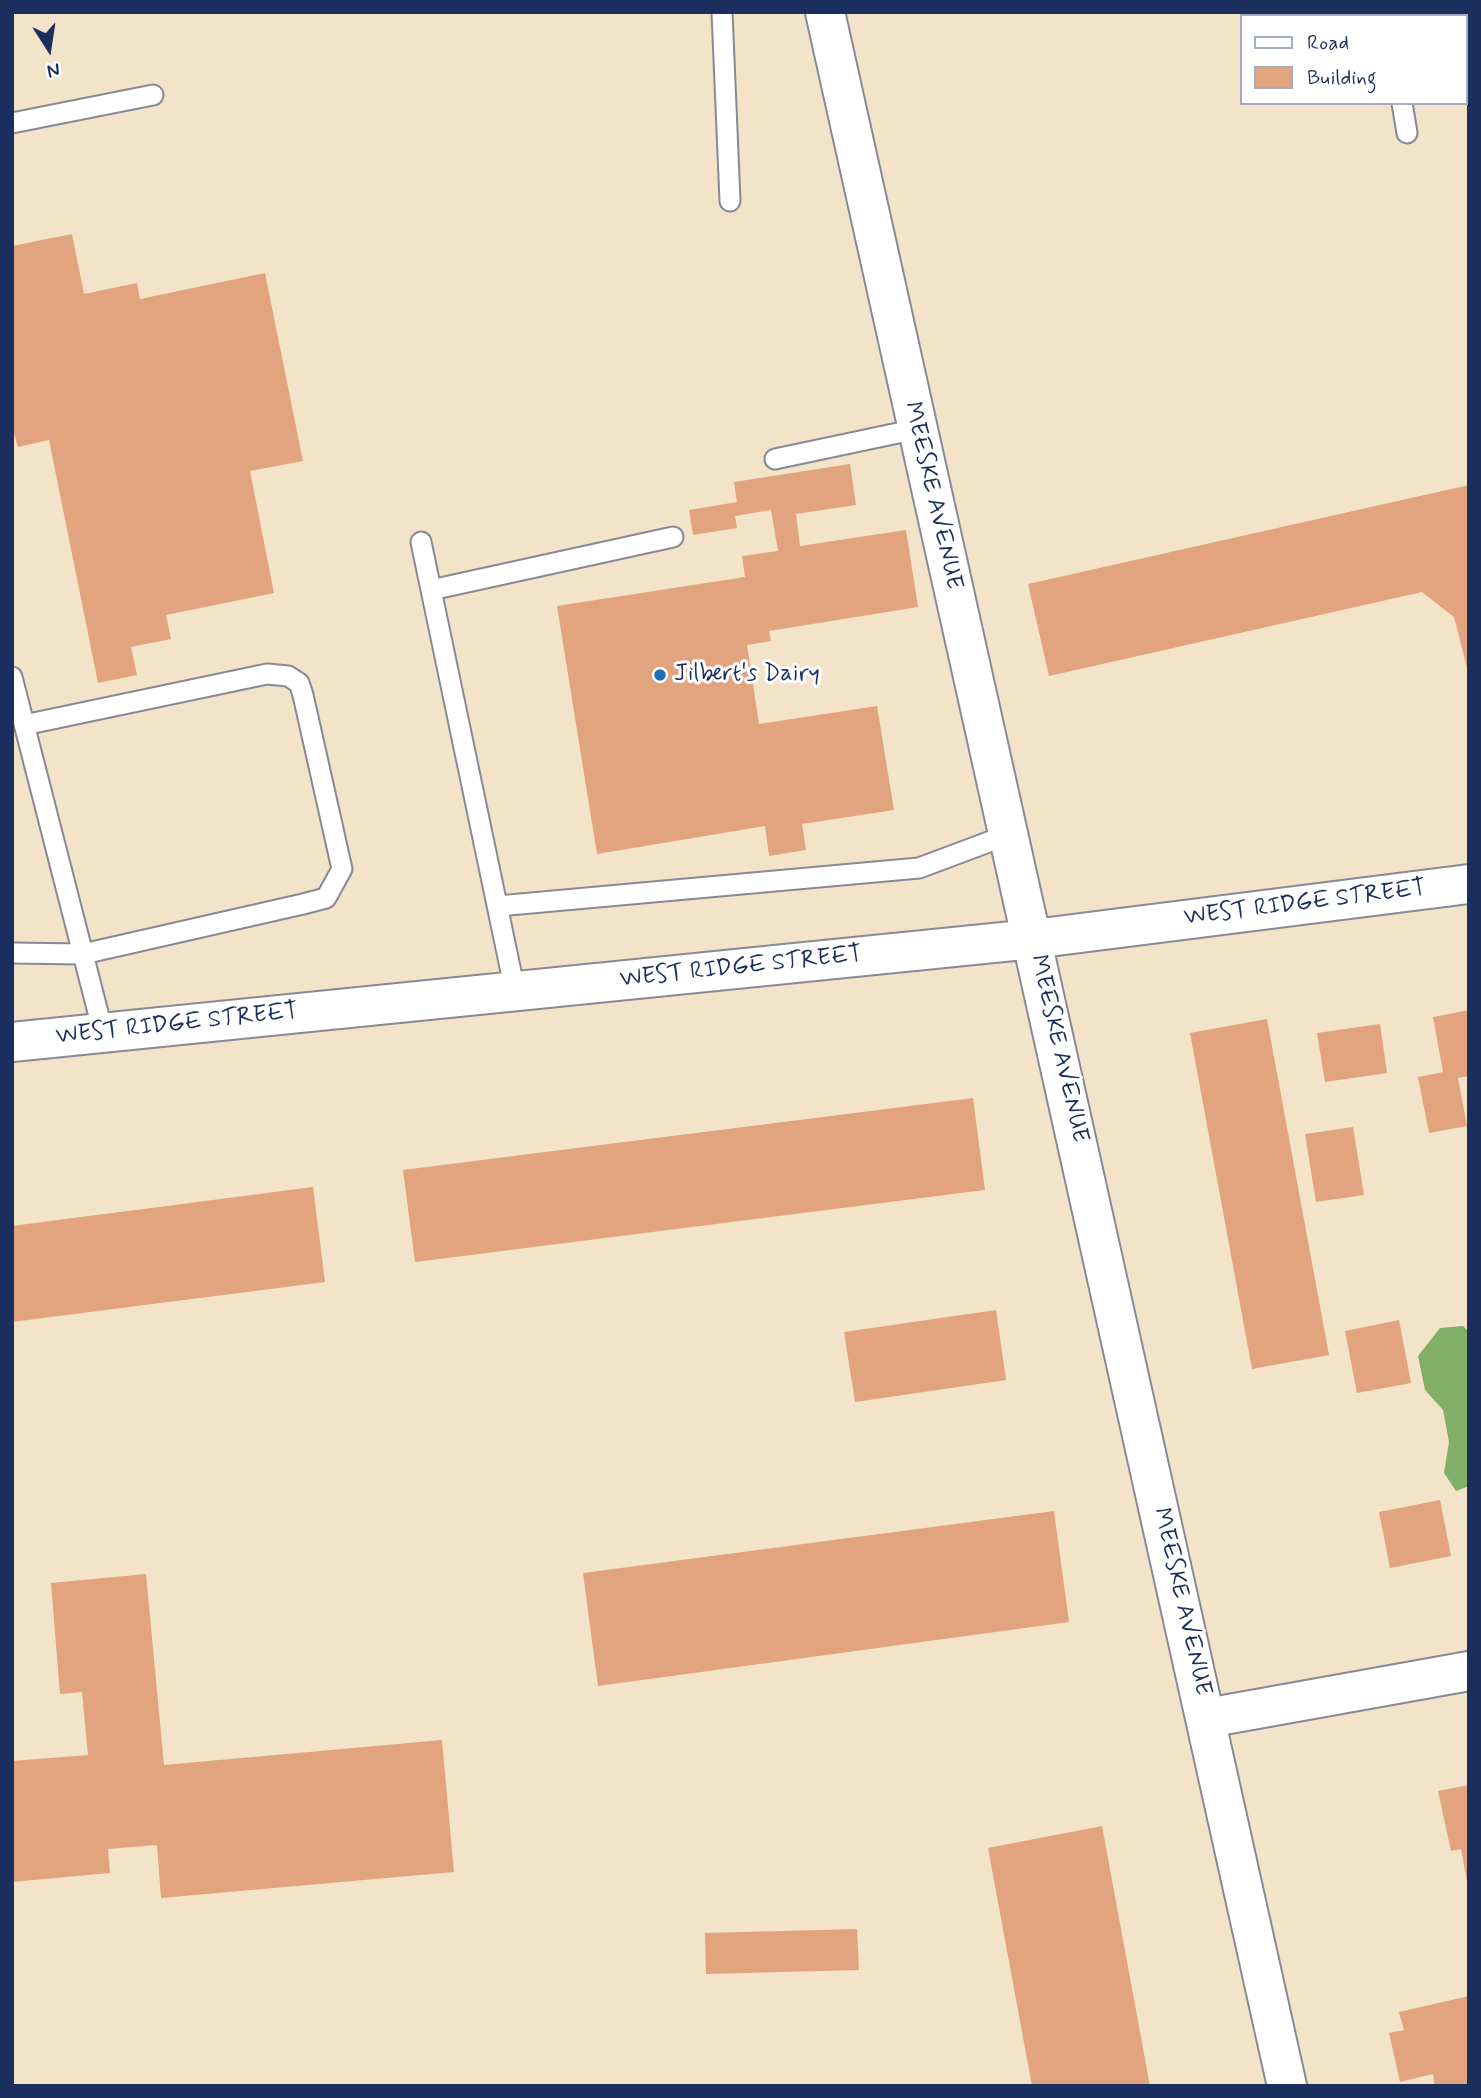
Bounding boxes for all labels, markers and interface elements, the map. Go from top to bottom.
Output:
north arrow [14,14,84,84]
legend [1240,14,1467,105]
text: Road [1307,29,1349,57]
text: N [45,56,62,84]
text: Building [1307,64,1377,92]
street label: MEESKE AVENUE [896,399,968,593]
place label: Jilbert's Dairy [674,661,820,689]
marker: Jilbert's Dairy [652,667,668,683]
street label: WEST RIDGE STREET [1182,875,1428,933]
street label: WEST RIDGE STREET [618,941,864,995]
street label: MEESKE AVENUE [1022,952,1094,1146]
street label: WEST RIDGE STREET [54,998,300,1052]
street label: MEESKE AVENUE [1145,1505,1217,1699]

